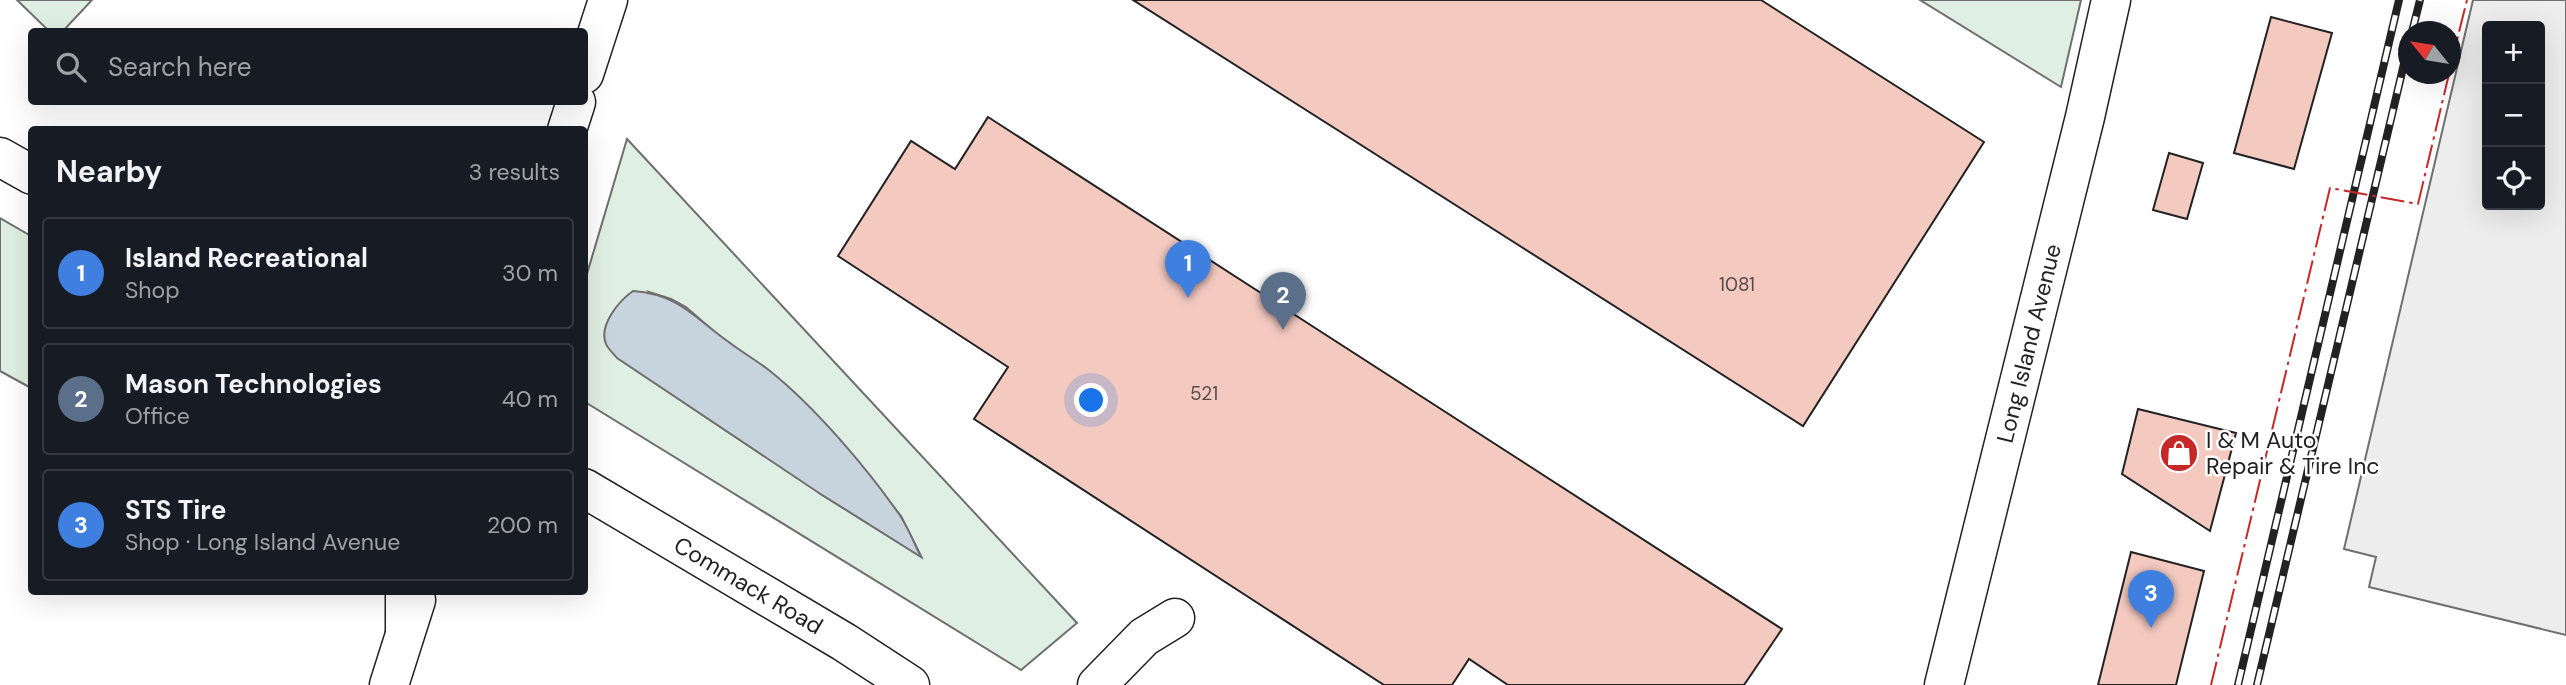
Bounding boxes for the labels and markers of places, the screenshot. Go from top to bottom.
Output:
pin: 1 [1165,240,1211,298]
pin: 2 [1260,272,1306,330]
place label: I & M Auto Repair & Tire Inc [2206,425,2380,481]
shop icon: I & M Auto Repair & Tire Inc [2158,432,2200,474]
pin: 3 [2128,570,2174,628]

